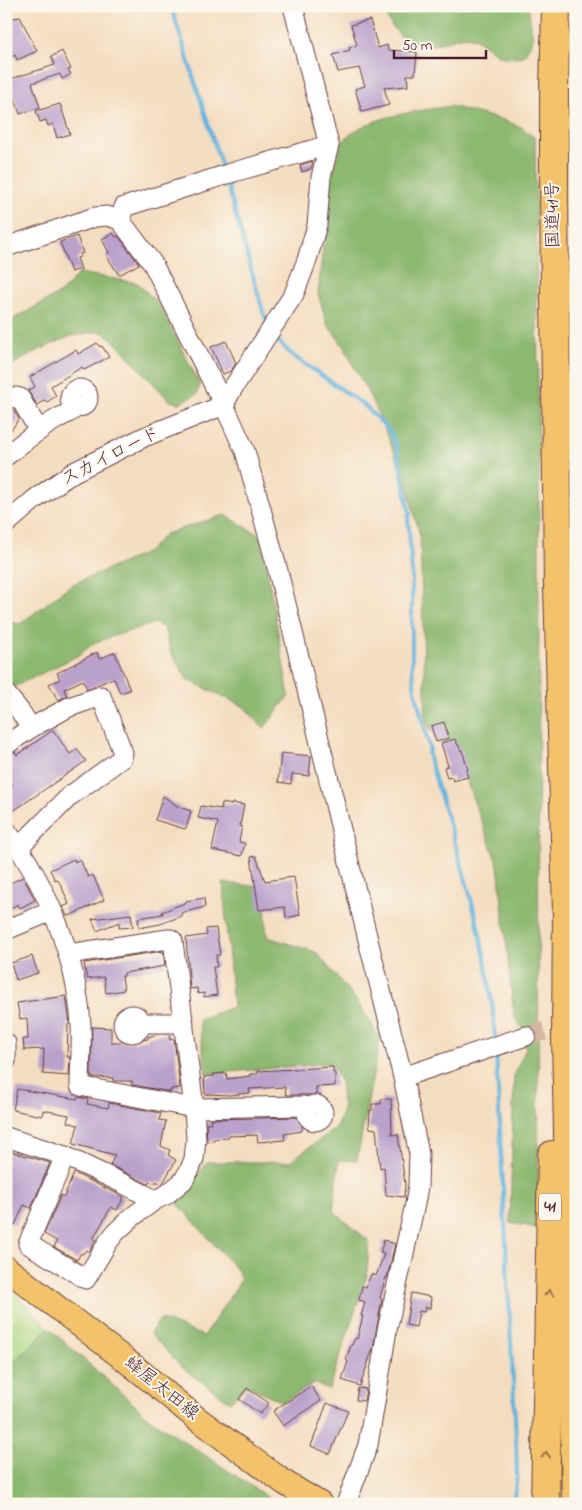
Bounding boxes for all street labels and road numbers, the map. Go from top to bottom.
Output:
street label: 国道41号 [540,181,568,249]
street label: スカイロード [57,421,165,493]
road number: 41 [539,1194,561,1220]
street label: 蜂屋太田線 [118,1351,204,1427]

